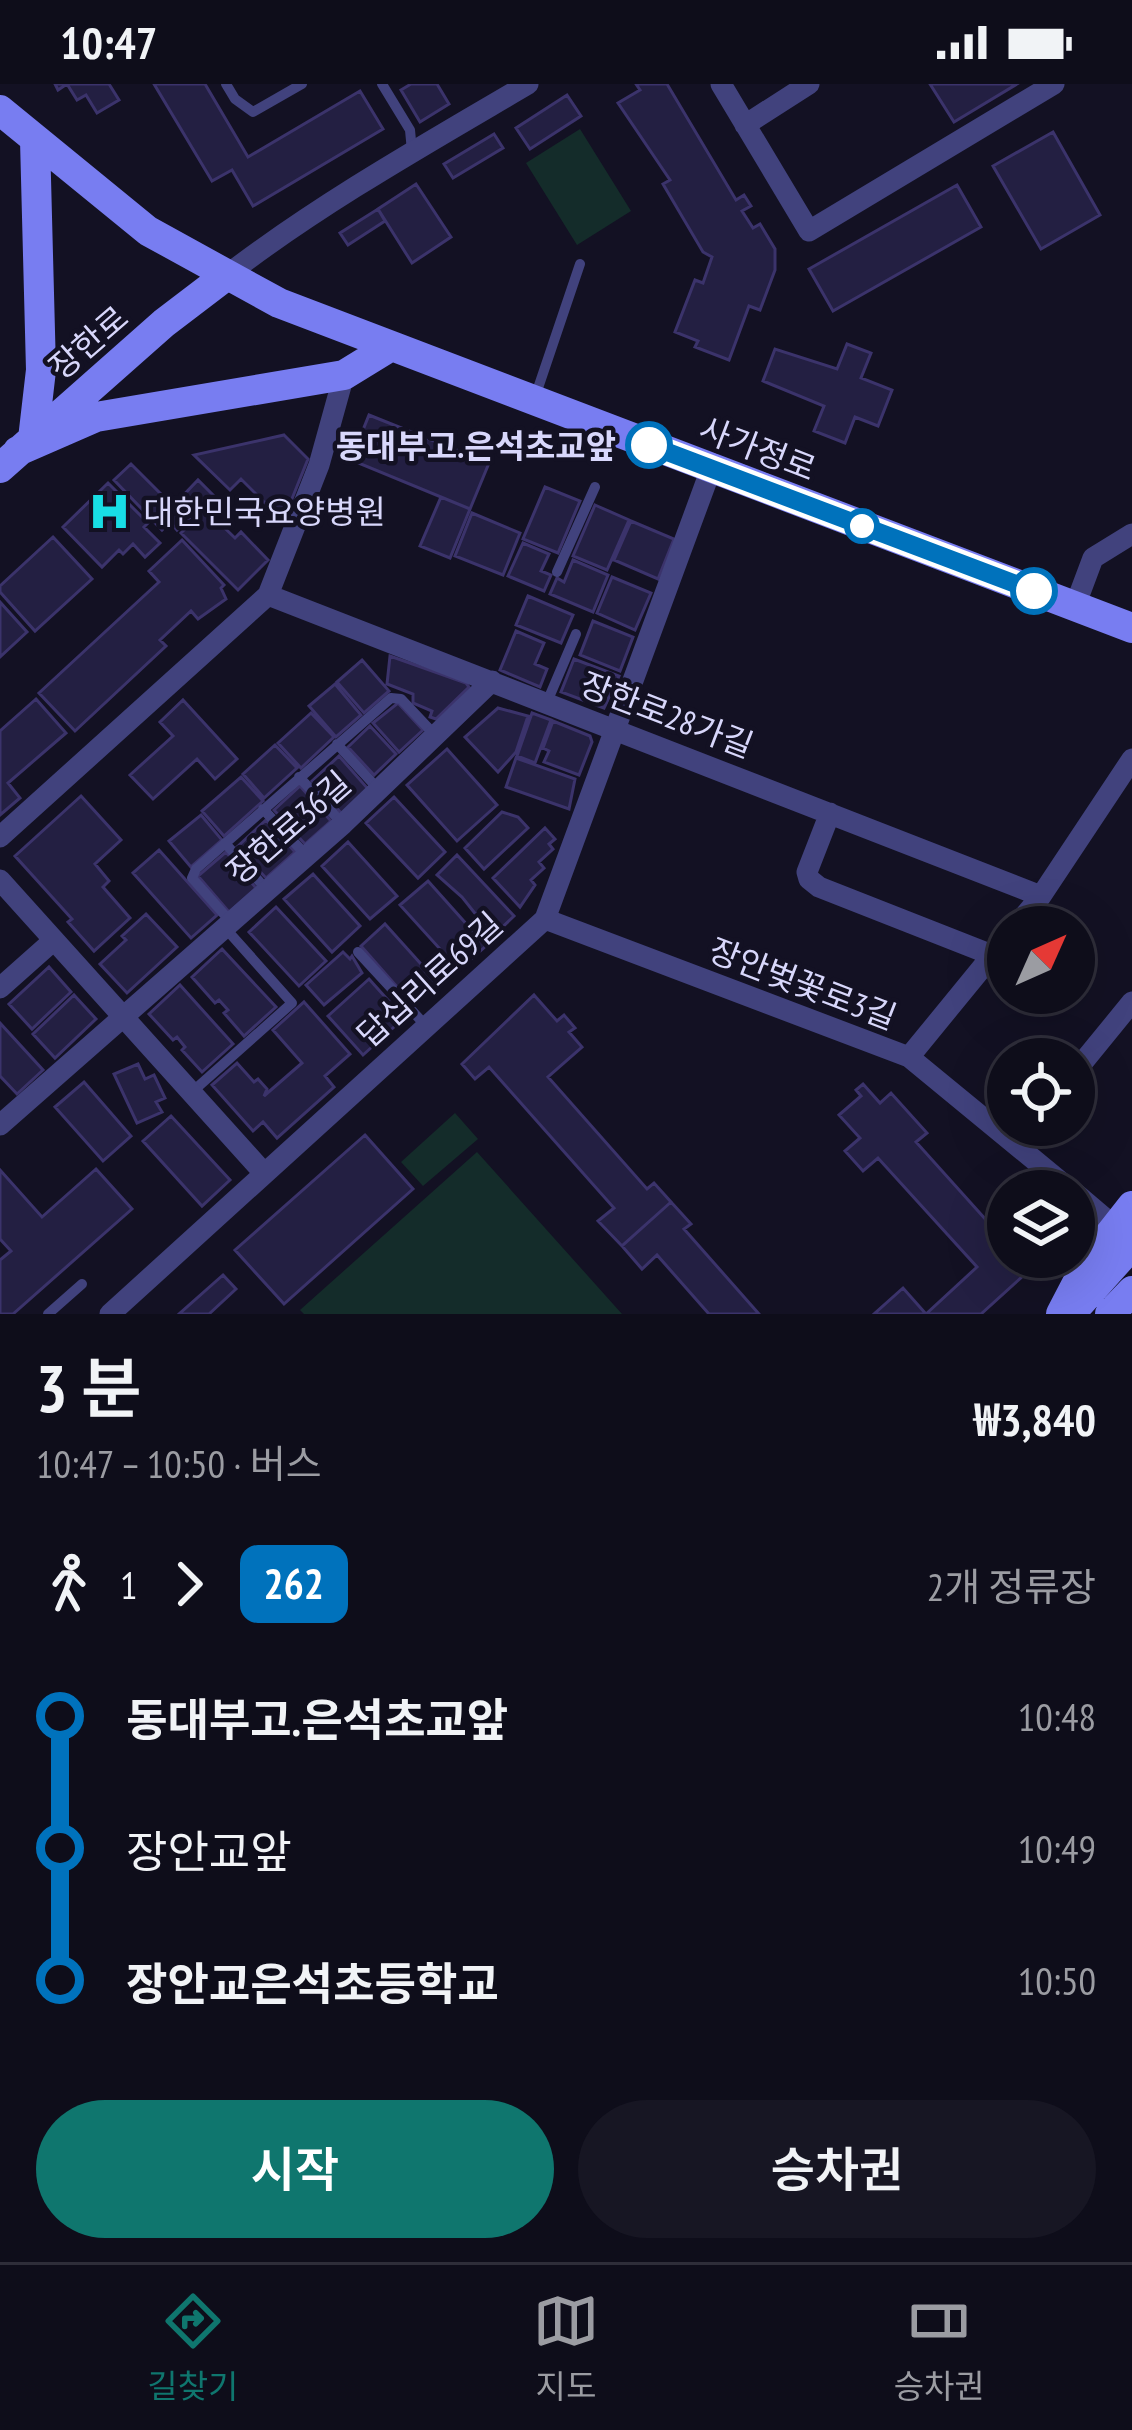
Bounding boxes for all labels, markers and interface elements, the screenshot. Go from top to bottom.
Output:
text: 10:47 [60,13,157,71]
street label: 장한로 [40,296,136,388]
street label: 사가정로 [694,406,822,490]
marker: 동대부고.은석초교앞 [627,423,671,467]
place label: 동대부고.은석초교앞 [336,424,616,467]
hospital icon: 대한민국요양병원 [86,488,132,534]
place label: 대한민국요양병원 [143,490,386,533]
unlabelled marker [846,510,878,542]
unlabelled marker [1012,569,1056,613]
street label: 장한로28가길 [575,661,759,767]
street label: 장한로36길 [217,761,359,893]
street label: 답십리로69길 [347,902,511,1056]
north arrow [987,906,1095,1014]
map controls [987,906,1095,1278]
street label: 장안벚꽃로3길 [703,928,903,1038]
button: locate [987,1038,1095,1146]
button: layers [987,1170,1095,1278]
text: 3 분 [36,1345,142,1430]
text: ₩3,840 [974,1390,1096,1448]
text: 10:47 – 10:50 · 버스 [36,1438,322,1489]
icon: walk [36,1551,102,1617]
icon: forward [156,1551,222,1617]
text: 262 [264,1556,324,1611]
text: 1 [120,1559,138,1610]
text: 2개 정류장 [927,1561,1096,1612]
text: 동대부고.은석초교앞 [126,1690,508,1748]
text: 10:48 [1018,1691,1096,1742]
text: 장안교앞 [126,1822,292,1880]
text: 10:49 [1018,1823,1096,1874]
text: 장안교은석초등학교 [126,1954,499,2012]
text: 10:50 [1018,1955,1096,2006]
button: 시작 [36,2100,554,2238]
button: 승차권 [578,2100,1096,2238]
tab: 길찾기 [147,2288,238,2408]
tab: 지도 [533,2288,599,2408]
tab: 승차권 [894,2288,985,2408]

